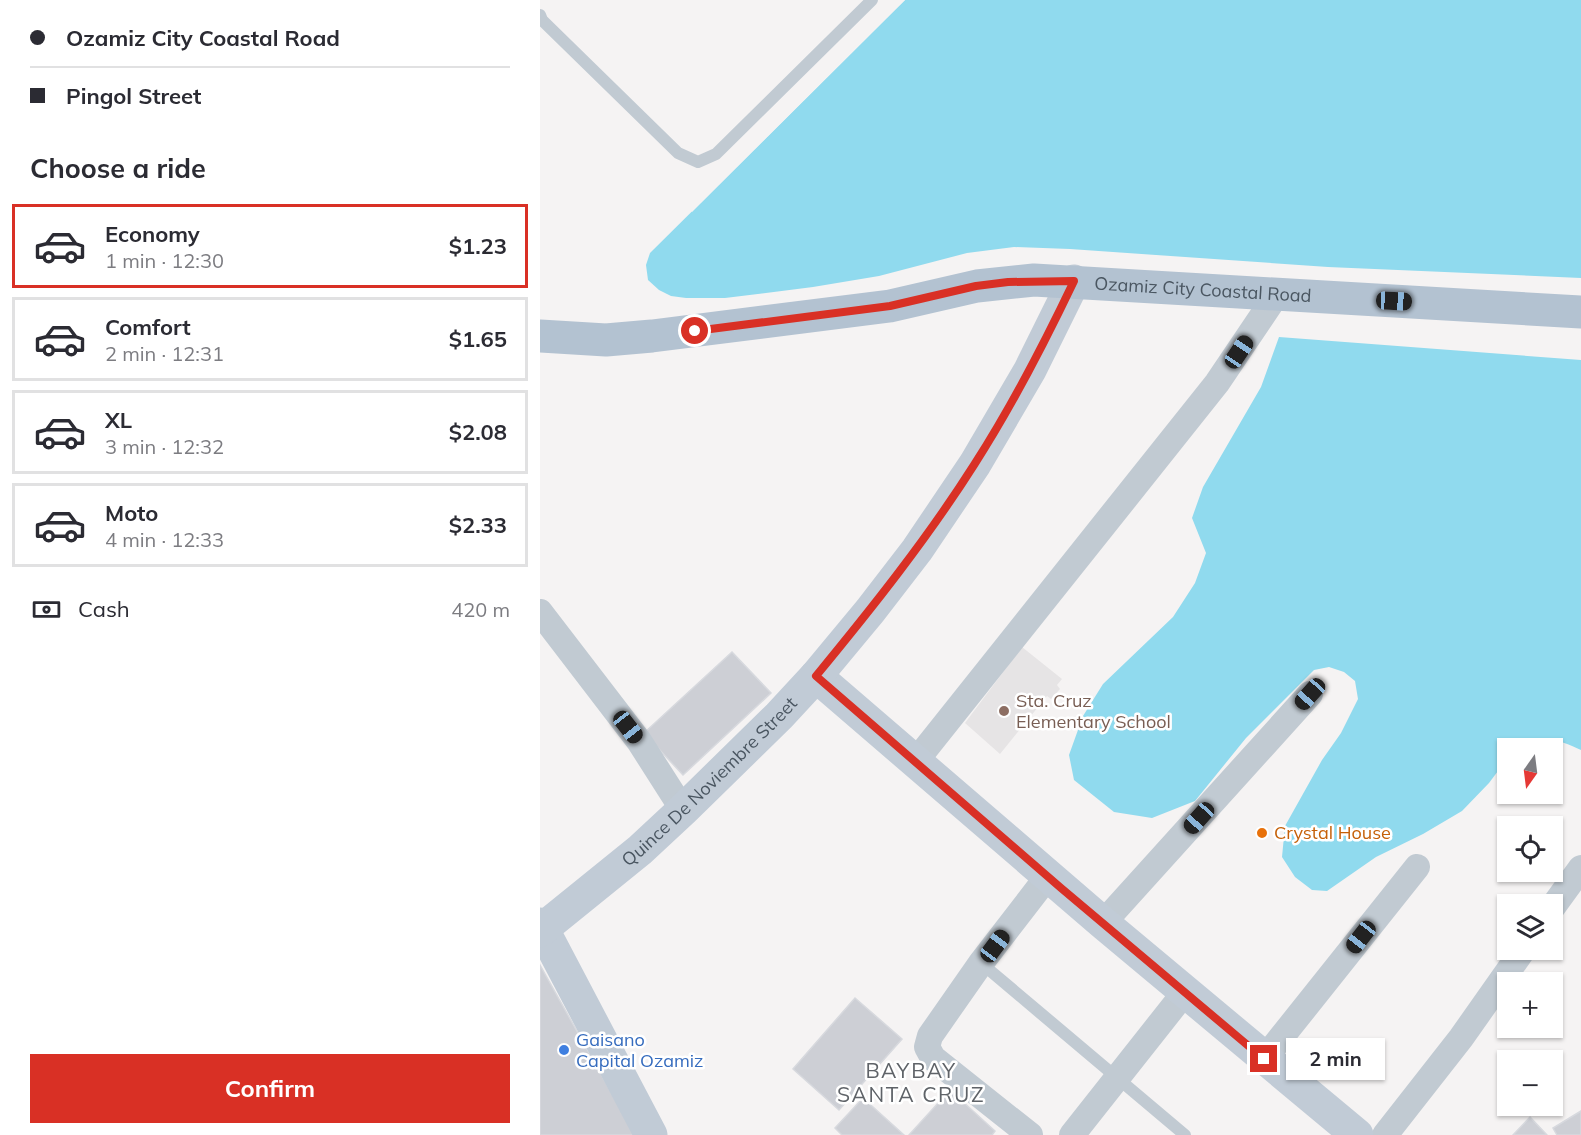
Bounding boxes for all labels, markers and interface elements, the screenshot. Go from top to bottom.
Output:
text: Ozamiz City Coastal Road [66,24,340,52]
text: Pingol Street [66,82,201,110]
text: Choose a ride [30,151,206,185]
icon: car [33,219,87,273]
text: Economy [105,220,200,248]
text: $1.23 [449,232,507,260]
text: 1 min · 12:30 [105,248,224,273]
street label: Ozamiz City Coastal Road [1094,272,1312,307]
car [1376,291,1412,311]
icon: car [33,312,87,366]
text: Comfort [105,313,191,341]
route start [681,317,708,344]
text: $1.65 [449,325,507,353]
car [1221,332,1257,372]
text: 2 min · 12:31 [105,341,224,366]
icon: car [33,405,87,459]
text: XL [105,406,132,434]
text: $2.08 [449,418,507,446]
text: 3 min · 12:32 [105,434,224,459]
icon: car [33,498,87,552]
text: Moto [105,499,158,527]
text: $2.33 [449,511,507,539]
text: 4 min · 12:33 [105,527,224,552]
icon: cash [30,593,63,626]
text: Cash [78,595,130,623]
text: 420 m [451,597,510,622]
car [1291,675,1329,713]
place label: Sta. Cruz Elementary School [1016,689,1171,733]
street label: Quince De Noviembre Street [617,692,802,871]
marker: Sta. Cruz Elementary School [997,704,1011,718]
car [610,707,646,747]
north arrow [1497,738,1563,804]
map controls [1497,738,1563,1116]
car [1180,799,1218,837]
button: locate [1497,816,1563,882]
place label: Crystal House [1274,821,1391,844]
marker: Crystal House [1255,826,1269,840]
button: layers [1497,894,1563,960]
car [1343,917,1379,957]
car [977,926,1013,966]
button: + [1497,972,1563,1038]
place label: Gaisano Capital Ozamiz [576,1028,703,1072]
callout: 2 min [1285,1038,1384,1080]
marker: Gaisano Capital Ozamiz [557,1043,571,1057]
route end [1250,1045,1277,1072]
text: 2 min [1309,1046,1362,1071]
button: − [1497,1050,1563,1116]
button: Confirm [30,1054,510,1123]
district label: BAYBAY SANTA CRUZ [837,1057,985,1107]

